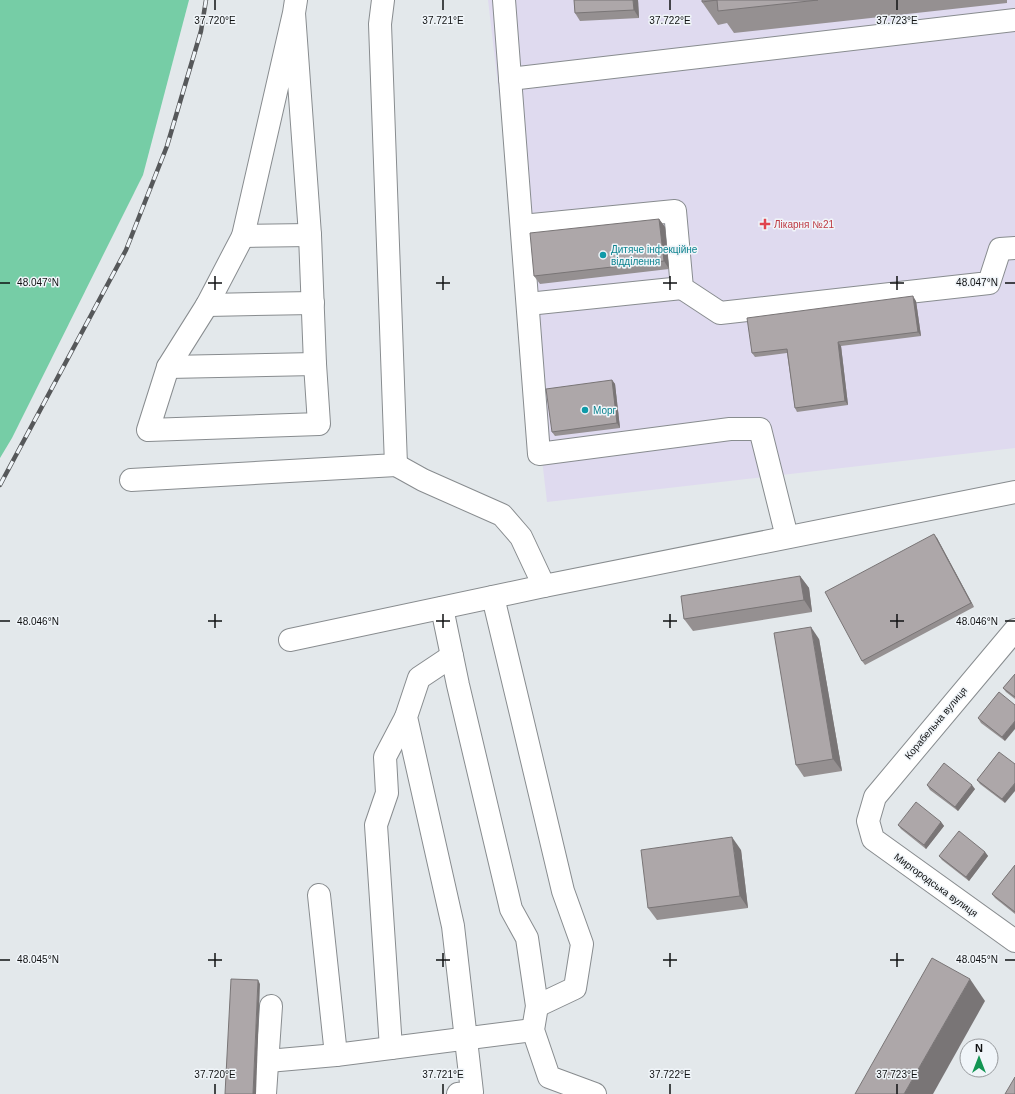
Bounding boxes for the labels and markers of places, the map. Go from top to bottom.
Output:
marker: Лікарня №21 [759,218,771,230]
place label: Лікарня №21 [774,219,835,230]
place label: Дитяче інфекційне відділення [611,244,698,267]
marker: Дитяче інфекційне відділення [598,250,608,260]
marker: Морг [580,405,590,415]
place label: Морг [593,405,617,416]

